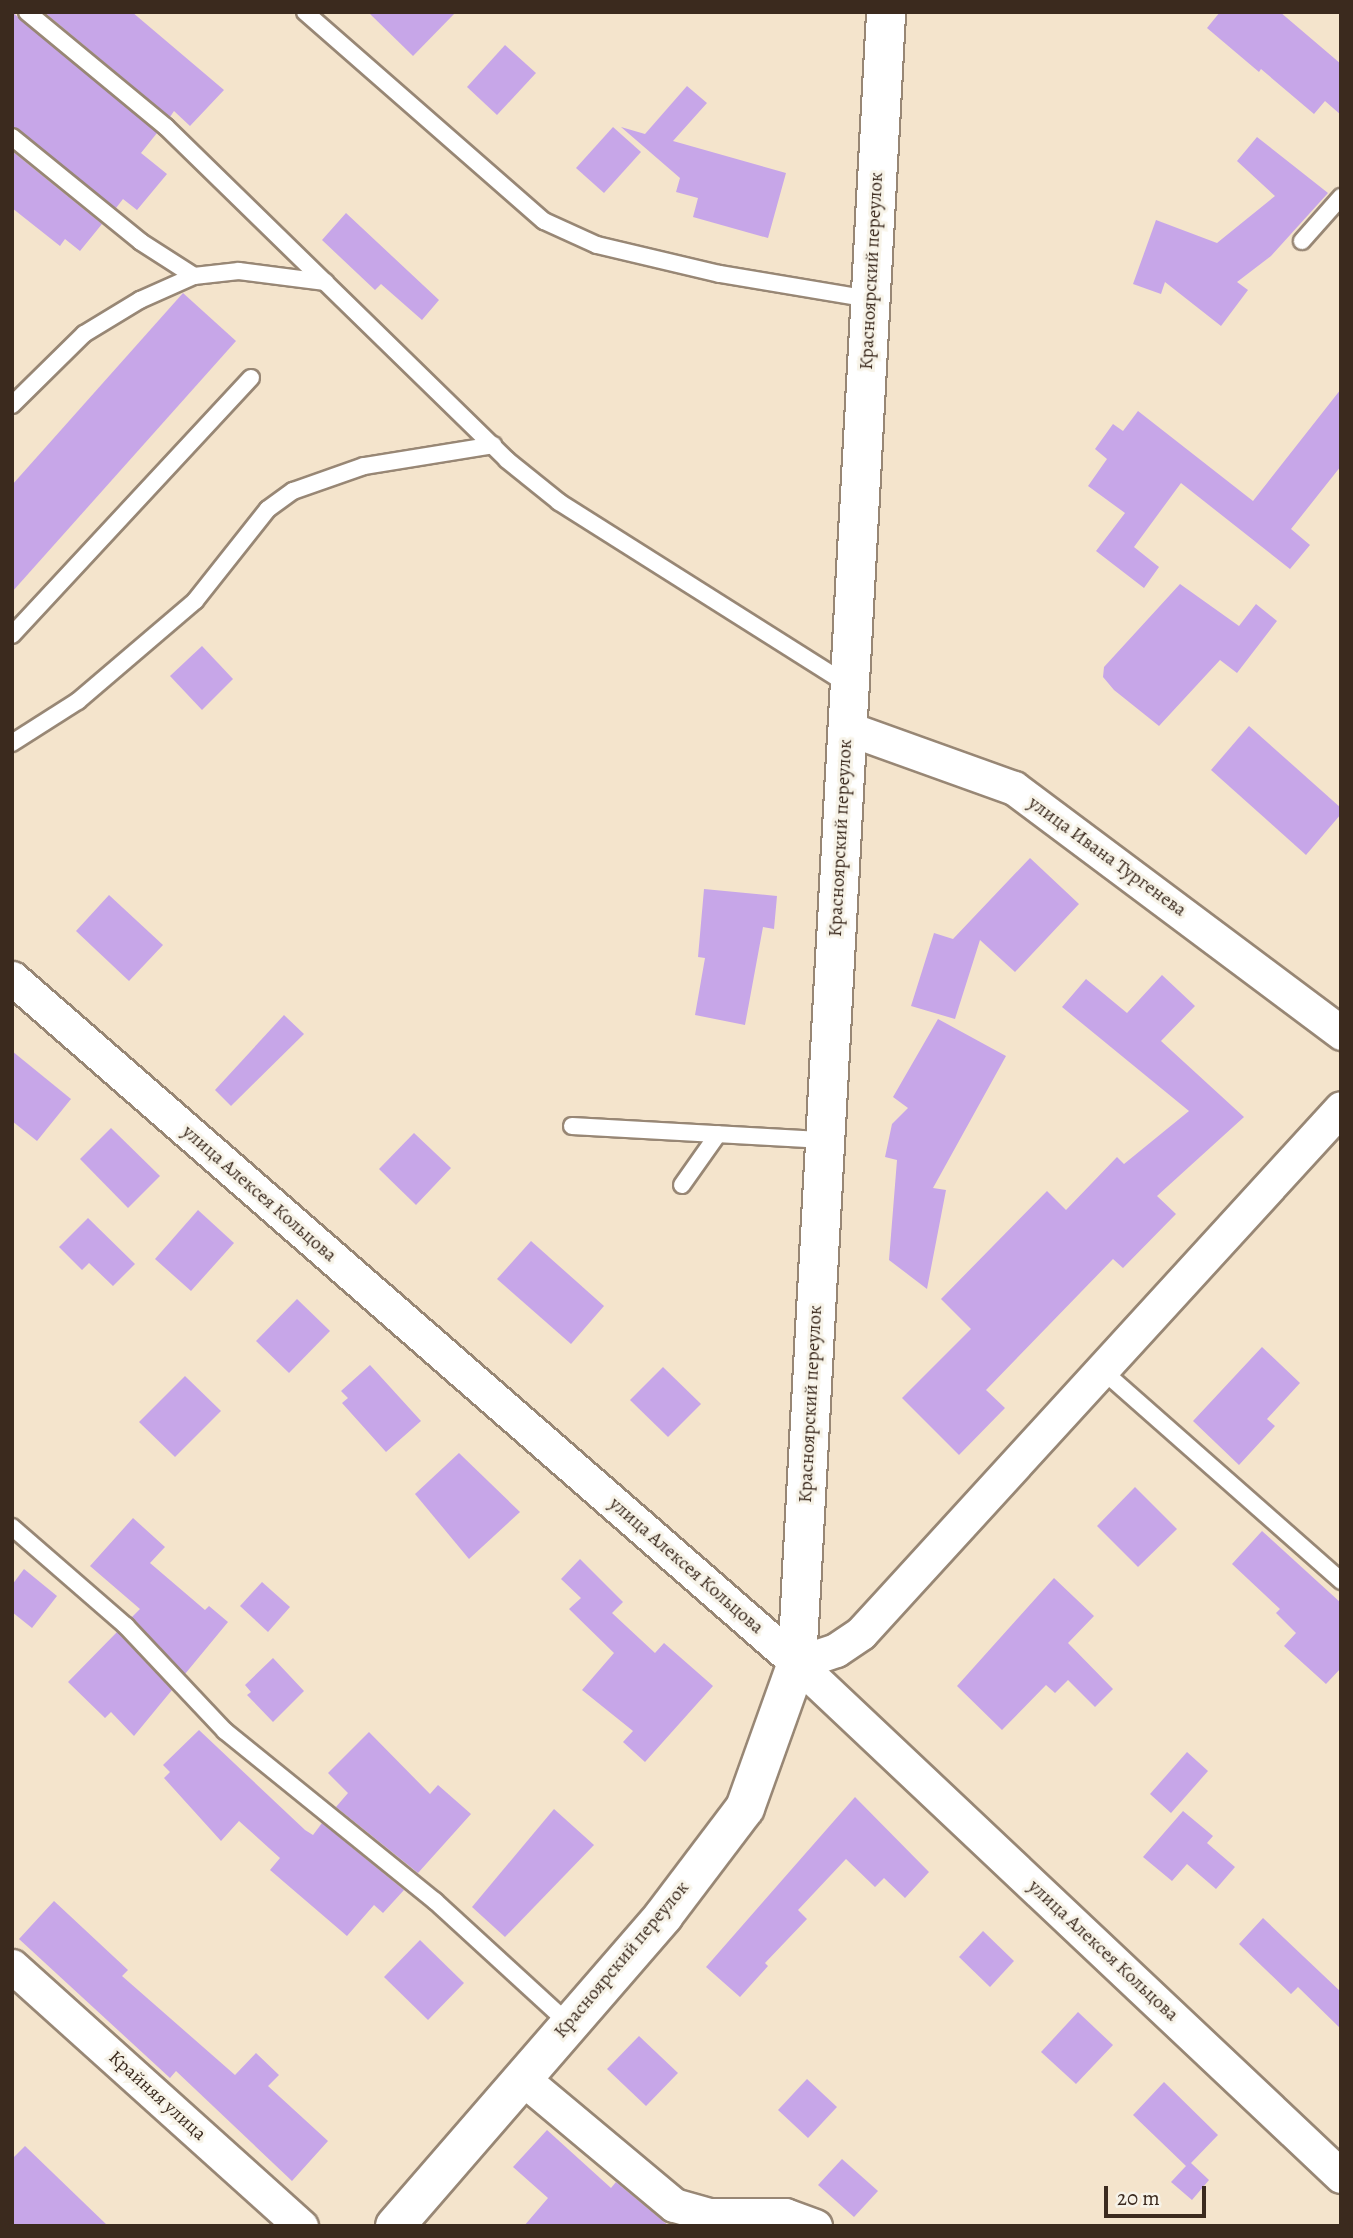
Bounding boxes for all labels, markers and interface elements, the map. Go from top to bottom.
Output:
street label: Красноярский переулок [855,172,889,370]
street label: Красноярский переулок [824,739,858,937]
street label: улица Ивана Тургенева [1023,792,1191,922]
street label: улица Алексея Кольцова [177,1121,341,1267]
street label: Красноярский переулок [794,1305,828,1503]
street label: улица Алексея Кольцова [604,1493,768,1639]
street label: улица Алексея Кольцова [1023,1875,1183,2027]
street label: Красноярский переулок [550,1877,694,2043]
street label: Крайняя улица [104,2046,210,2146]
scale bar [1108,2172,1210,2216]
text: 20 m [1117,2184,1160,2212]

